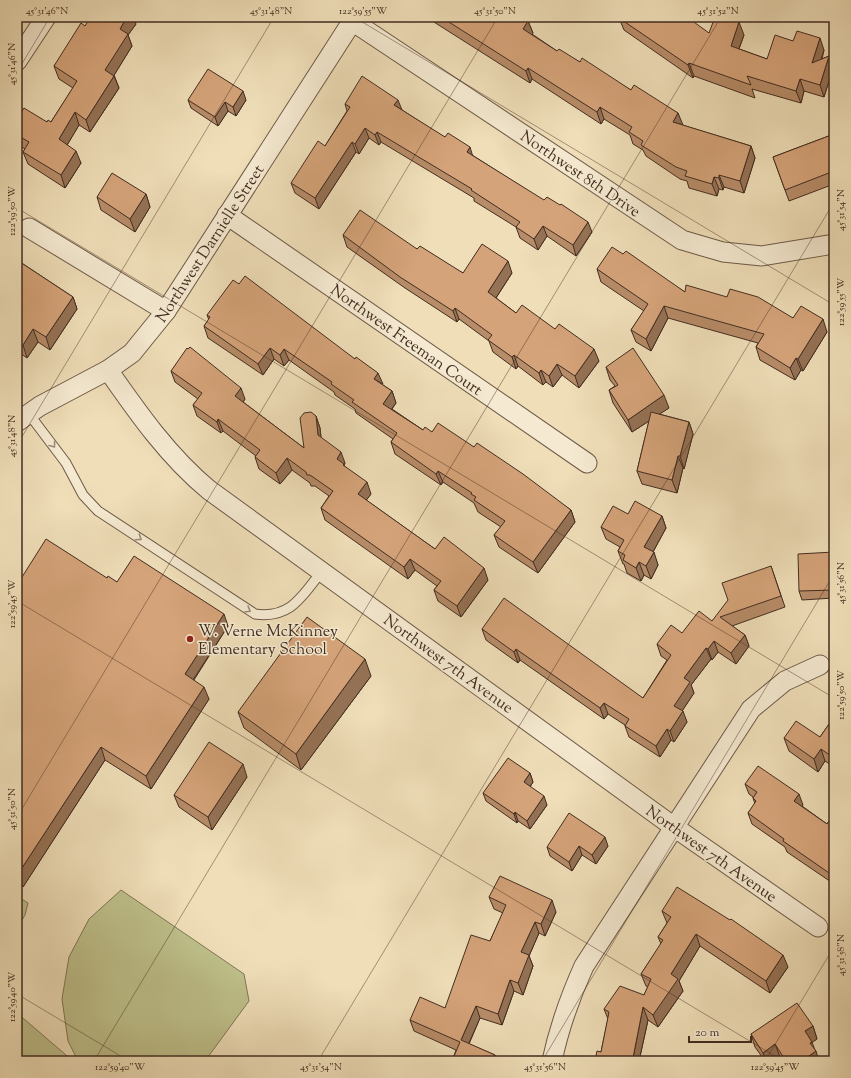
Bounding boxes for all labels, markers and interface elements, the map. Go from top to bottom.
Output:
text: 45°31'46"N [26,4,68,19]
text: 45°31'48"N [250,4,292,19]
text: 122°59'55"W [339,4,387,19]
text: 45°31'50"N [474,4,516,19]
text: 45°31'52"N [697,4,739,19]
text: 45°31'46"N [5,43,20,85]
street label: Northwest 8th Drive [515,126,644,224]
street label: Northwest Darnielle Street [151,160,271,328]
text: 122°59'50"W [5,186,20,236]
text: 45°31'54"N [834,189,849,231]
text: 122°59'55"W [834,278,849,326]
street label: Northwest Freeman Court [325,280,487,403]
text: 45°31'48"N [5,415,20,457]
one-way arrow [48,440,55,447]
one-way arrow [135,533,142,541]
text: 45°31'56"N [834,562,849,604]
text: 122°59'45"W [5,580,20,628]
one-way arrow [244,605,251,612]
street label: Northwest 7th Avenue [378,610,517,720]
place label: W. Verne McKinney Elementary School [198,621,338,662]
marker: W. Verne McKinney Elementary School [185,634,195,644]
text: 122°59'50"W [834,670,849,720]
text: 45°31'50"N [5,788,20,830]
street label: Northwest 7th Avenue [640,801,781,909]
text: 45°31'58"N [834,934,849,976]
text: 122°59'40"W [5,972,20,1022]
scale bar [689,1018,751,1044]
text: 20 m [695,1024,720,1042]
text: 122°59'40"W [95,1060,145,1075]
text: 45°31'54"N [300,1060,342,1075]
text: 45°31'56"N [524,1060,566,1075]
text: 122°59'45"W [751,1060,799,1075]

